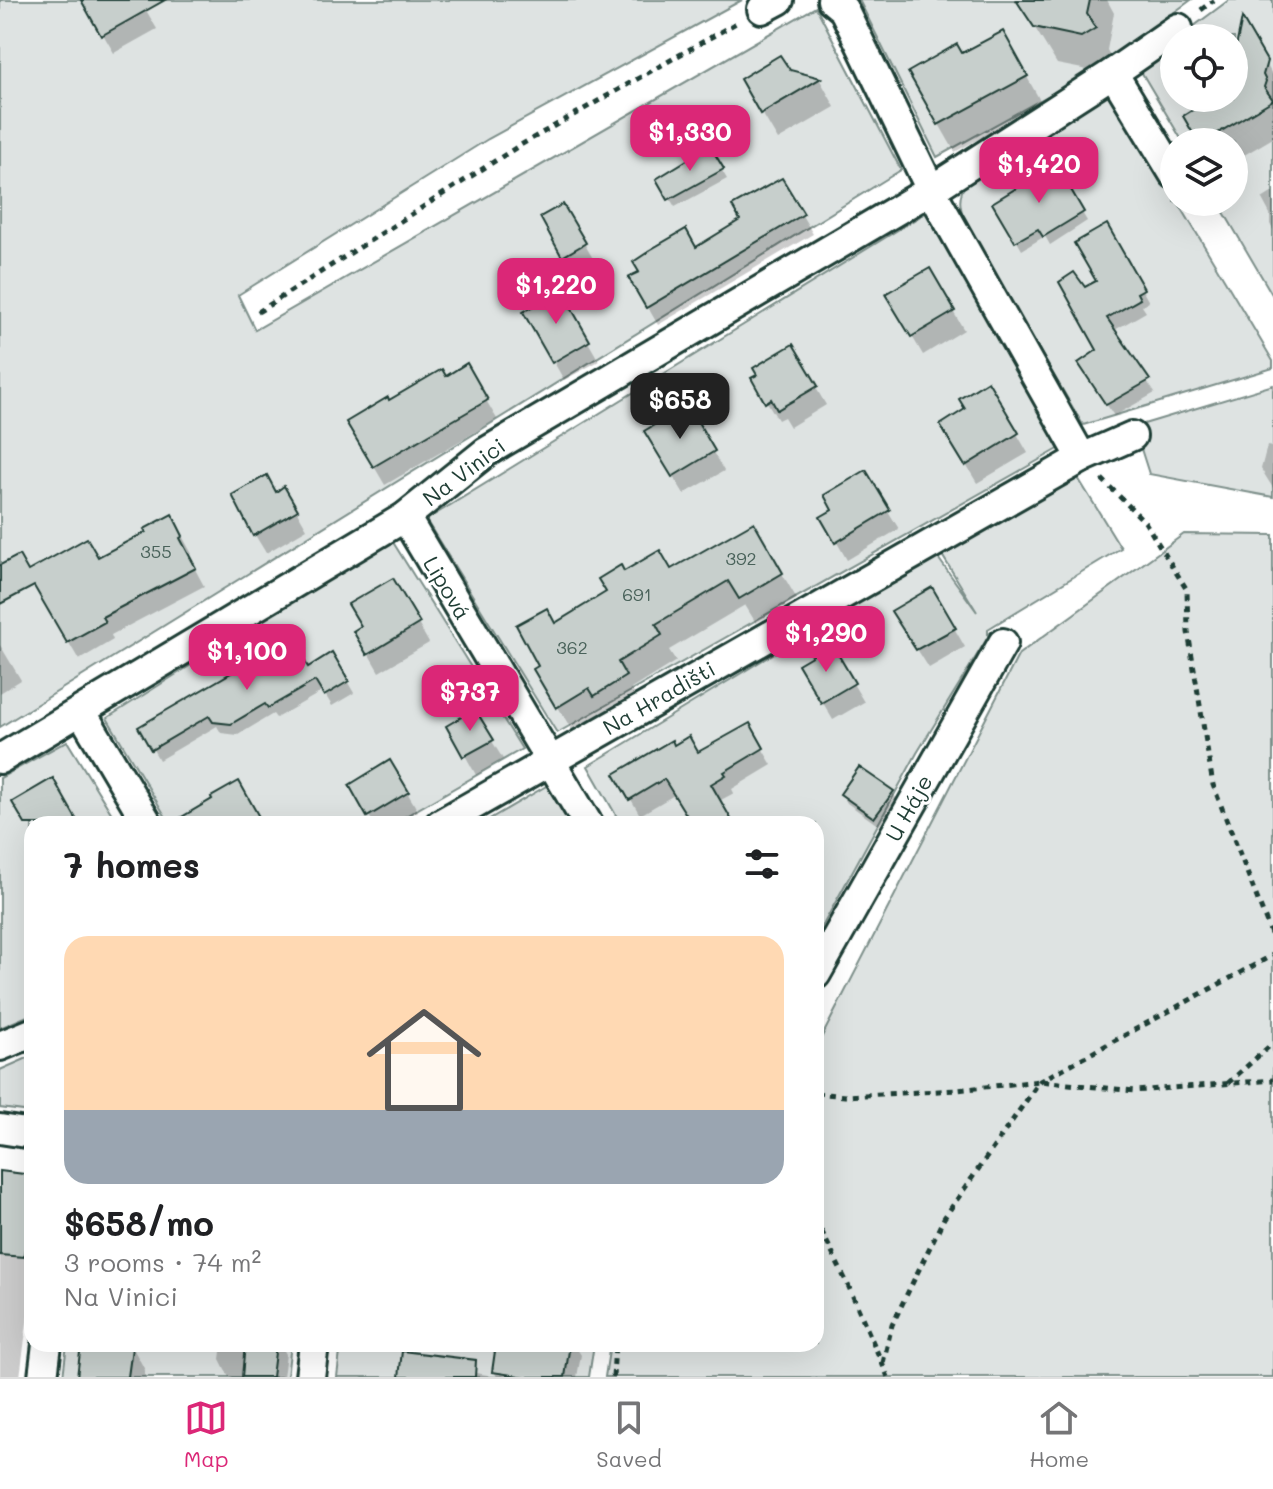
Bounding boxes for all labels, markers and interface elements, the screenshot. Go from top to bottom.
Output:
map controls [1160,24,1248,216]
button: locate [1160,24,1248,112]
pin: $1,330 [625,105,755,173]
text: $1,330 [648,114,732,148]
button: layers [1160,128,1248,216]
pin: $1,420 [974,137,1104,205]
text: $1,420 [997,146,1081,180]
pin: $1,220 [491,258,621,326]
text: $1,220 [515,267,597,301]
pin: $658 [633,373,727,441]
text: $658 [648,382,712,416]
street label: Na Vinici [416,431,511,512]
house number: 355 [140,539,172,563]
house number: 392 [725,546,757,570]
street label: Lipová [417,551,478,625]
house number: 691 [622,582,652,606]
pin: $1,290 [761,606,891,674]
text: $1,290 [785,615,867,649]
pin: $1,100 [182,624,312,692]
text: $1,100 [207,633,287,667]
house number: 362 [556,635,588,659]
street label: Na Hradišti [597,654,720,741]
pin: $737 [423,665,517,733]
text: $737 [440,674,500,708]
street label: U Háje [878,769,939,846]
text: 7 homes [64,842,200,887]
icon: filters [740,842,784,886]
icon: home [352,988,496,1132]
text: $658/mo [64,1200,214,1245]
text: 3 rooms · 74 m² [64,1245,261,1279]
text: Na Vinici [64,1279,178,1313]
tab: Map [184,1396,229,1473]
tab: Saved [596,1396,662,1473]
tab: Home [1029,1396,1089,1473]

